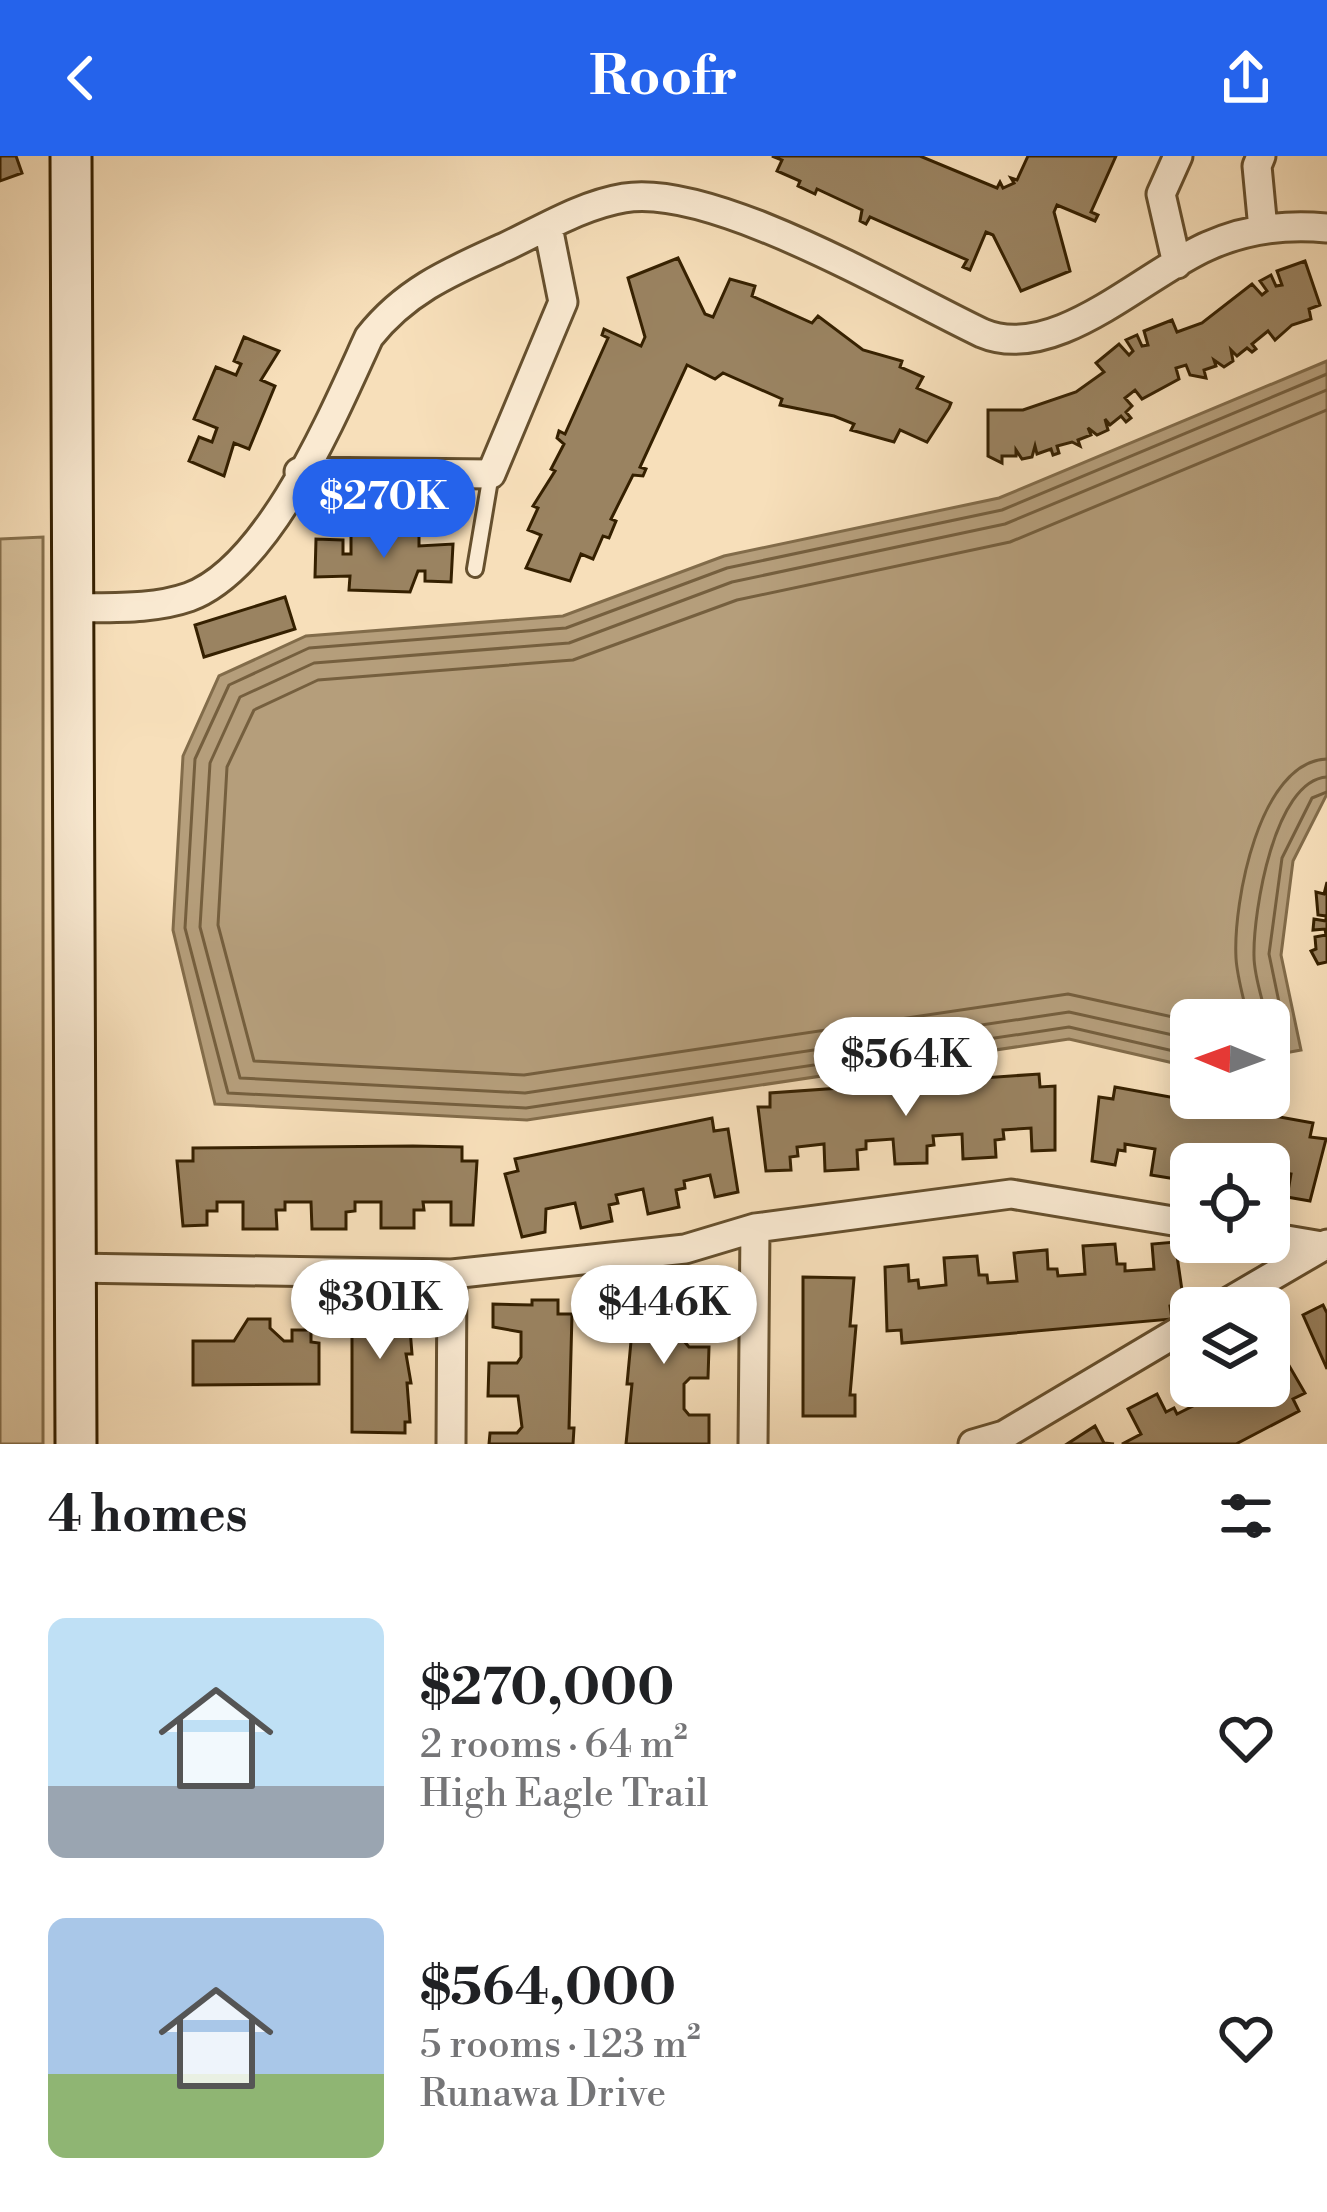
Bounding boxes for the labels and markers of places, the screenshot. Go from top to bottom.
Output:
pin: $270K [300,459,468,561]
pin: $564K [822,1017,990,1119]
pin: $301K [296,1260,464,1362]
pin: $446K [580,1265,748,1367]

